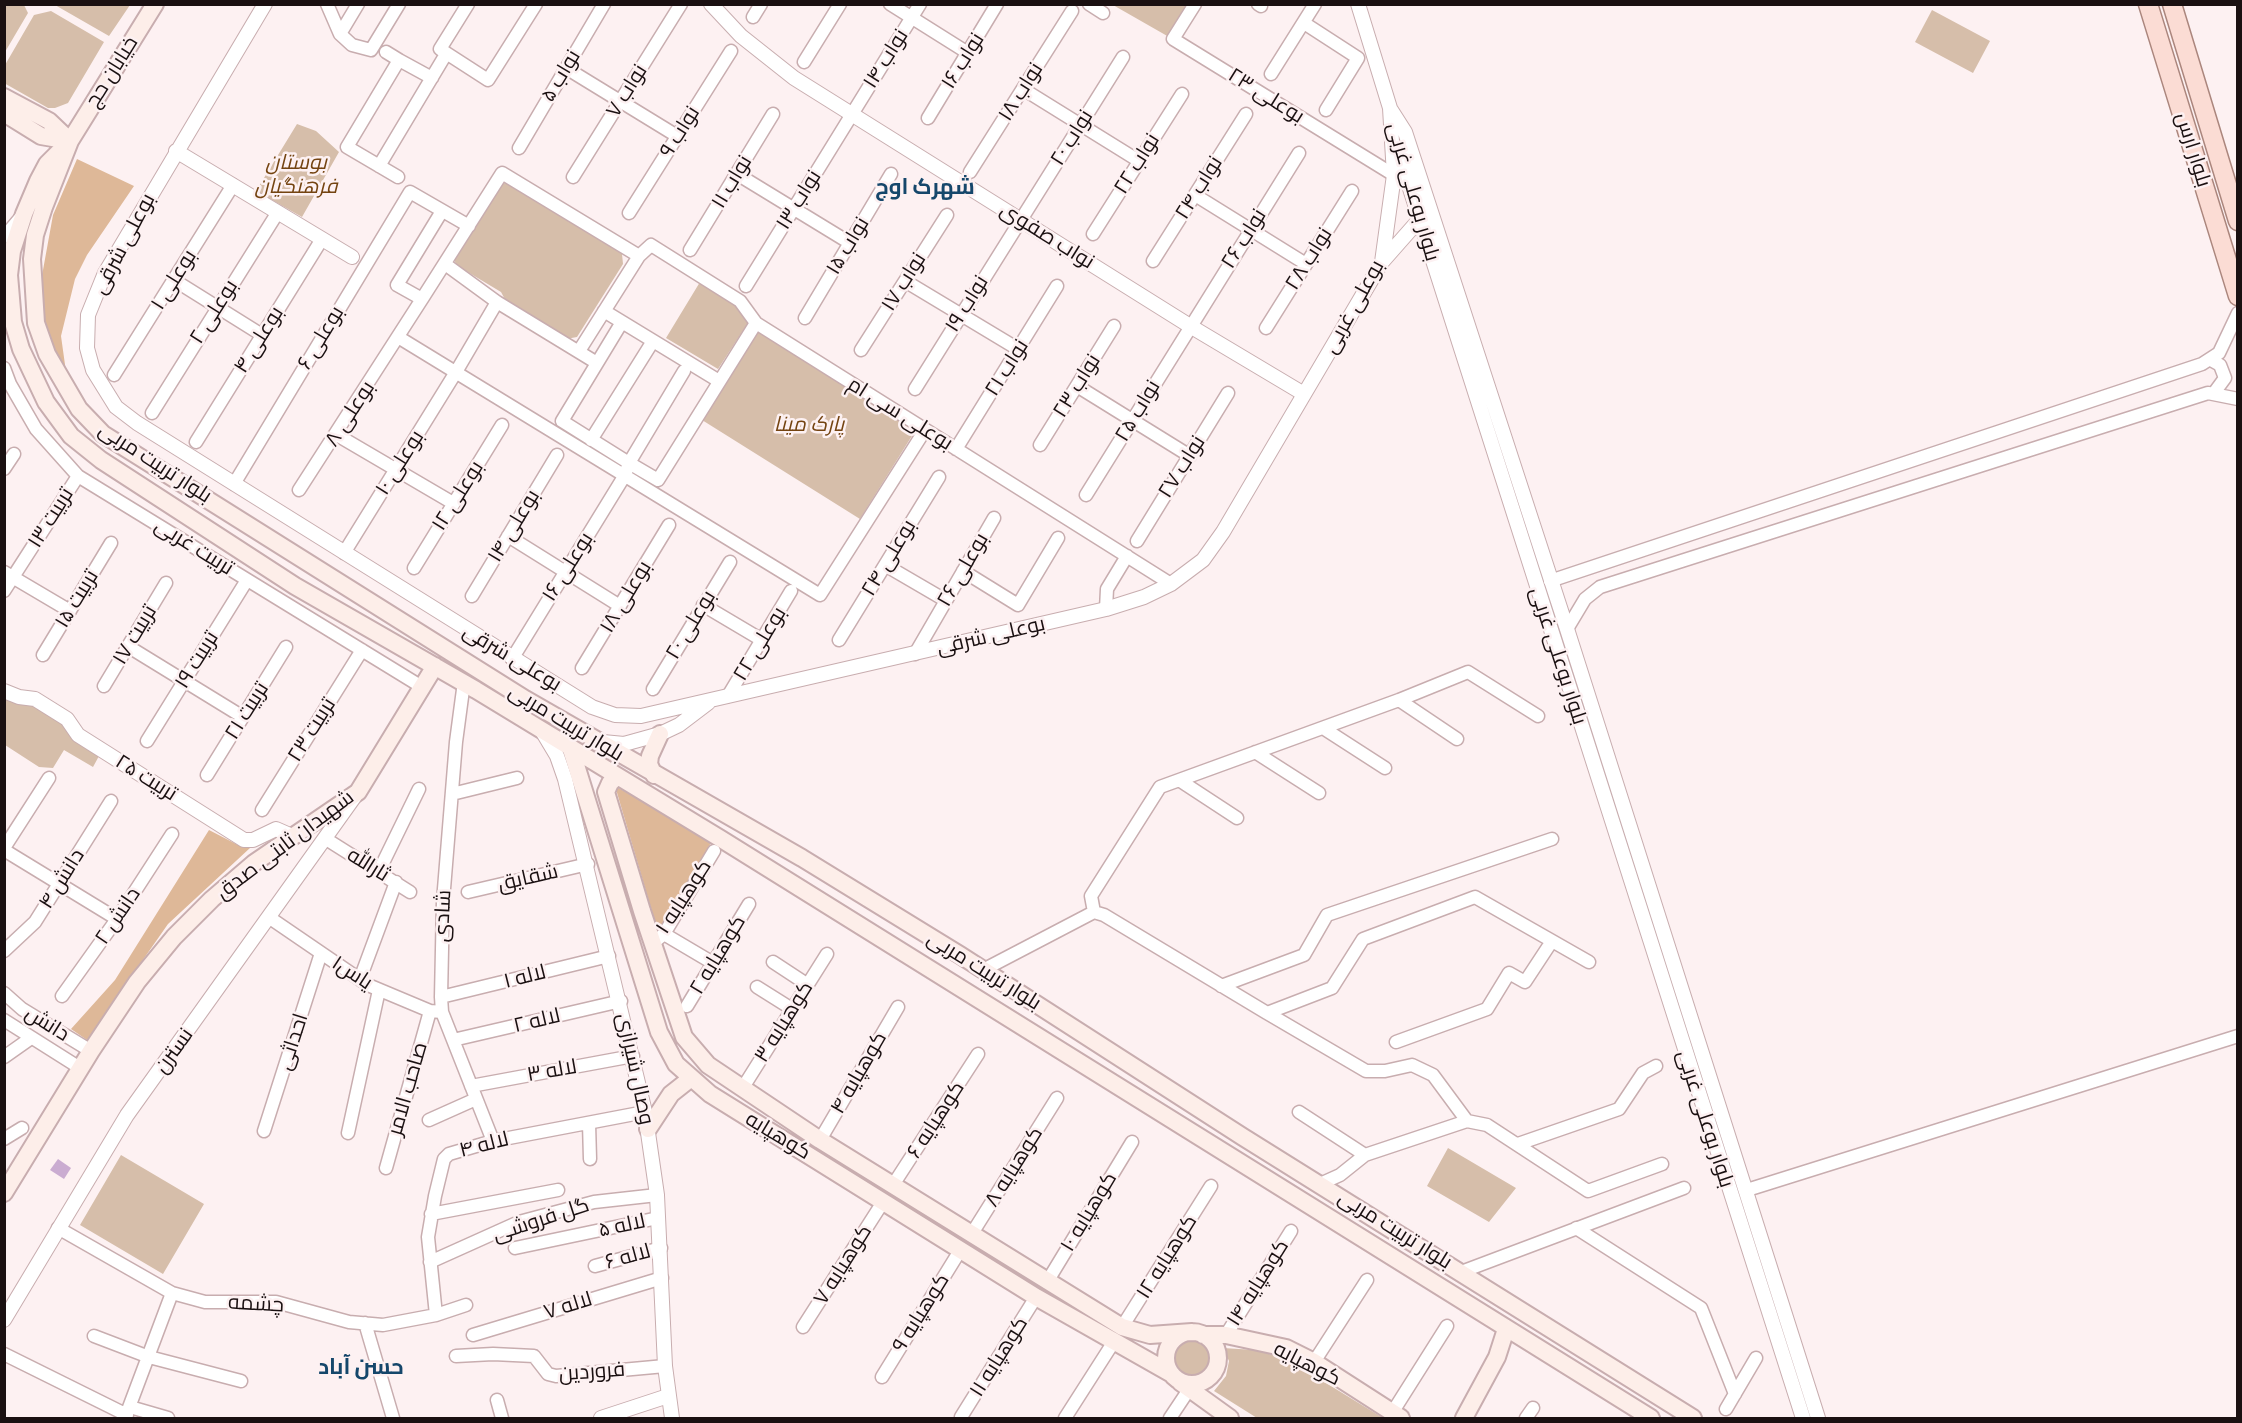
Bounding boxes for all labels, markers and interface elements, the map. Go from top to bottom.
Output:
street label: نواب ۱۴ [858,25,914,93]
street label: نواب ۱۶ [936,28,990,94]
street label: خیابان حج [80,32,144,112]
street label: نواب ۵ [536,45,586,107]
street label: نواب ۱۸ [993,58,1049,126]
street label: نواب ۷ [601,60,653,122]
street label: بوعلی ۲۳ [1223,63,1309,129]
street label: نواب ۹ [655,102,705,162]
street label: نواب ۲۰ [1045,105,1099,171]
street label: بلوار ارس [2170,110,2216,190]
street label: بلوار بوعلی غربی [1381,120,1445,264]
street label: نواب ۲۲ [1109,129,1165,199]
park label: بوستان فرهنگیان [254,150,338,200]
street label: نواب ۱۱ [706,151,758,213]
street label: نواب ۲۴ [1170,152,1228,224]
street label: نواب ۱۳ [771,166,827,234]
district label: شهرک اوج [875,175,975,201]
street label: بوعلی شرقی [87,189,161,299]
street label: نواب صفوی [995,197,1099,275]
street label: نواب ۲۶ [1216,204,1272,274]
street label: نواب ۱۵ [821,213,875,279]
street label: نواب ۲۸ [1280,223,1338,295]
street label: بوعلی ۱ [146,245,202,315]
street label: نواب ۱۷ [876,248,932,316]
street label: بوعلی غربی [1318,256,1390,358]
street label: نواب ۱۹ [940,271,994,337]
street label: بوعلی ۲ [184,275,244,349]
street label: بوعلی ۴ [229,302,289,378]
street label: بوعلی ۶ [292,302,350,374]
street label: نواب ۲۱ [980,335,1034,401]
street label: نواب ۲۳ [1048,350,1106,422]
street label: بوعلی سی ام [843,372,957,456]
street label: نواب ۲۵ [1110,376,1166,446]
street label: بوعلی ۸ [320,377,380,451]
park label: پارک مینا [774,412,844,438]
street label: بلوار تربیت مربی [94,417,216,509]
street label: بوعلی ۱۰ [370,426,430,500]
street label: نواب ۲۷ [1153,431,1211,503]
street label: بوعلی ۱۲ [427,456,489,536]
street label: تربیت ۱۳ [23,483,79,553]
street label: بوعلی ۱۴ [482,485,546,567]
street label: تربیت غربی [150,513,238,581]
street label: بوعلی ۲۴ [856,515,922,601]
street label: بوعلی ۱۶ [537,528,599,606]
street label: بوعلی ۲۶ [932,529,994,611]
street label: بوعلی ۱۸ [595,556,657,638]
street label: تربیت ۱۵ [50,565,104,633]
street label: بلوار بوعلی غربی [1524,584,1592,728]
street label: بوعلی ۲۰ [661,586,721,664]
street label: تربیت ۱۷ [107,601,163,669]
street label: بوعلی ۲۲ [728,602,792,686]
street label: بوعلی شرقی [934,611,1048,661]
street label: بوعلی شرقی [458,619,566,697]
street label: تربیت ۱۹ [170,627,224,693]
street label: تربیت ۲۱ [220,678,274,744]
street label: بلوار تربیت مربی [504,679,628,767]
street label: تربیت ۲۳ [283,693,341,767]
street label: تربیت ۲۵ [110,749,182,807]
street label: شهیدان ثابتی صدق [211,785,359,905]
street label: ثارالله [342,842,394,888]
street label: دانش ۴ [34,844,90,914]
street label: کوهپایه ۱ [651,855,717,939]
street label: شقایق [495,859,561,897]
street label: دانش ۲ [90,883,146,949]
street label: شادی [429,889,457,943]
street label: کوهپایه ۲ [685,911,751,999]
street label: بلوار تربیت مربی [922,926,1046,1016]
street label: یاس۱ [327,951,377,995]
street label: لاله ۱ [501,960,549,994]
street label: کوهپایه ۳ [749,977,819,1067]
street label: دانش [20,1001,74,1047]
street label: لاله ۲ [511,1003,563,1039]
street label: احداثی [272,1010,314,1074]
street label: وصال شیرازی [611,1011,659,1127]
street label: نسترن [149,1023,199,1079]
street label: کوهپایه ۴ [825,1027,893,1119]
street label: صاحب الامر [383,1039,433,1139]
street label: بلوار بوعلی غربی [1671,1047,1739,1191]
street label: لاله ۳ [525,1054,579,1088]
street label: کوهپایه ۶ [902,1077,970,1163]
street label: کوهپایه [741,1107,815,1165]
street label: کوهپایه ۸ [979,1122,1049,1212]
street label: لاله ۴ [457,1127,511,1163]
street label: کوهپایه ۱۰ [1055,1168,1123,1256]
street label: بلوار تربیت مربی [1333,1185,1457,1275]
street label: گل فروشی [490,1193,592,1247]
street label: لاله ۵ [596,1209,648,1243]
street label: کوهپایه ۱۲ [1131,1210,1203,1304]
street label: کوهپایه ۷ [808,1220,878,1310]
street label: کوهپایه ۱۴ [1222,1235,1294,1331]
street label: لاله ۶ [602,1239,654,1275]
street label: کوهپایه ۹ [887,1269,955,1357]
street label: لاله ۷ [541,1287,595,1325]
street label: چشمه [227,1290,285,1318]
street label: کوهپایه ۱۱ [965,1312,1033,1402]
street label: کوهپایه [1269,1336,1345,1392]
district label: حسن آباد [318,1355,404,1381]
street label: فروردین [558,1357,626,1387]

